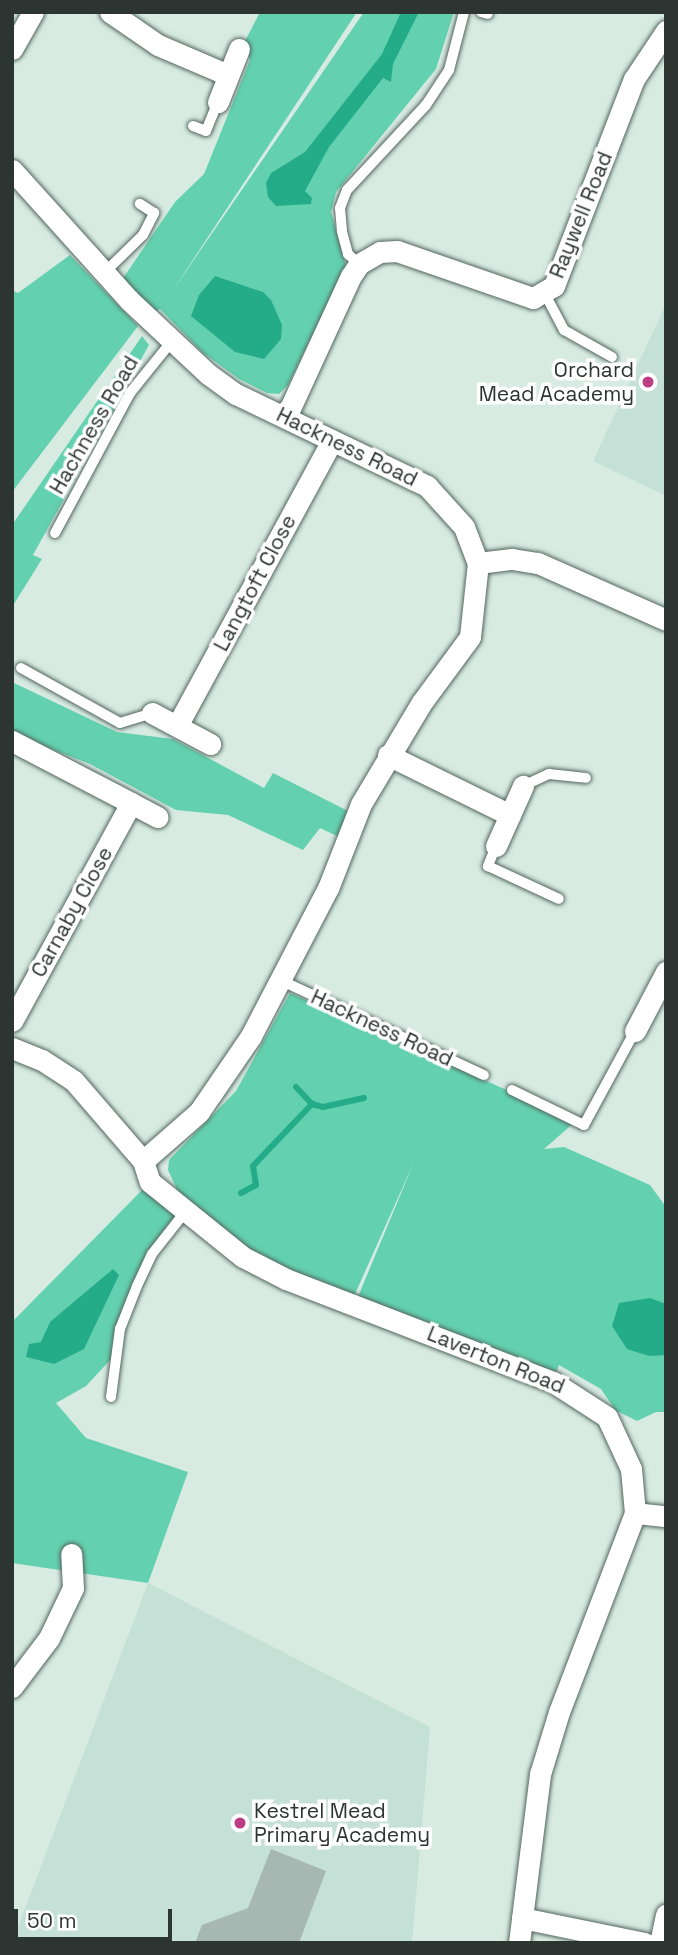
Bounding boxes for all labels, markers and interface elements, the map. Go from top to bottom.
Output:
street label: Raywell Road [544,148,618,282]
street label: Hachness Road [44,351,144,499]
place label: Orchard Mead Academy [478,357,634,407]
marker: Orchard Mead Academy [640,374,656,390]
street label: Hackness Road [272,402,422,492]
street label: Langtoft Close [208,510,302,656]
street label: Carnaby Close [26,842,118,982]
street label: Hackness Road [307,984,457,1072]
street label: Laverton Road [423,1321,569,1399]
place label: Kestrel Mead Primary Academy [254,1798,430,1848]
marker: Kestrel Mead Primary Academy [232,1815,248,1831]
scale bar [18,1896,175,1940]
text: 50 m [27,1907,77,1934]

